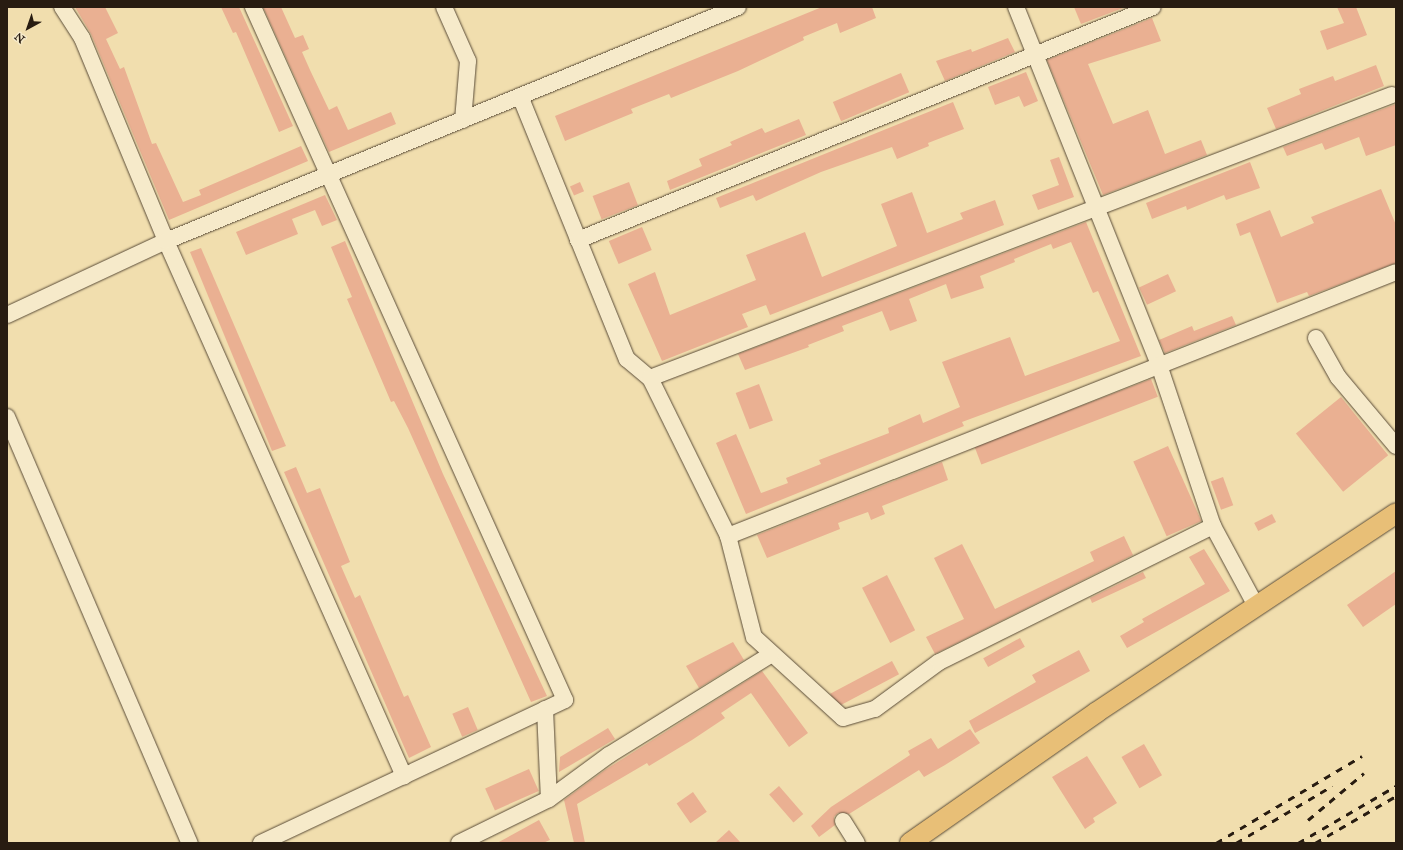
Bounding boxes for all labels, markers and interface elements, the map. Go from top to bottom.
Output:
north arrow [8,8,48,48]
text: N [12,30,28,46]

